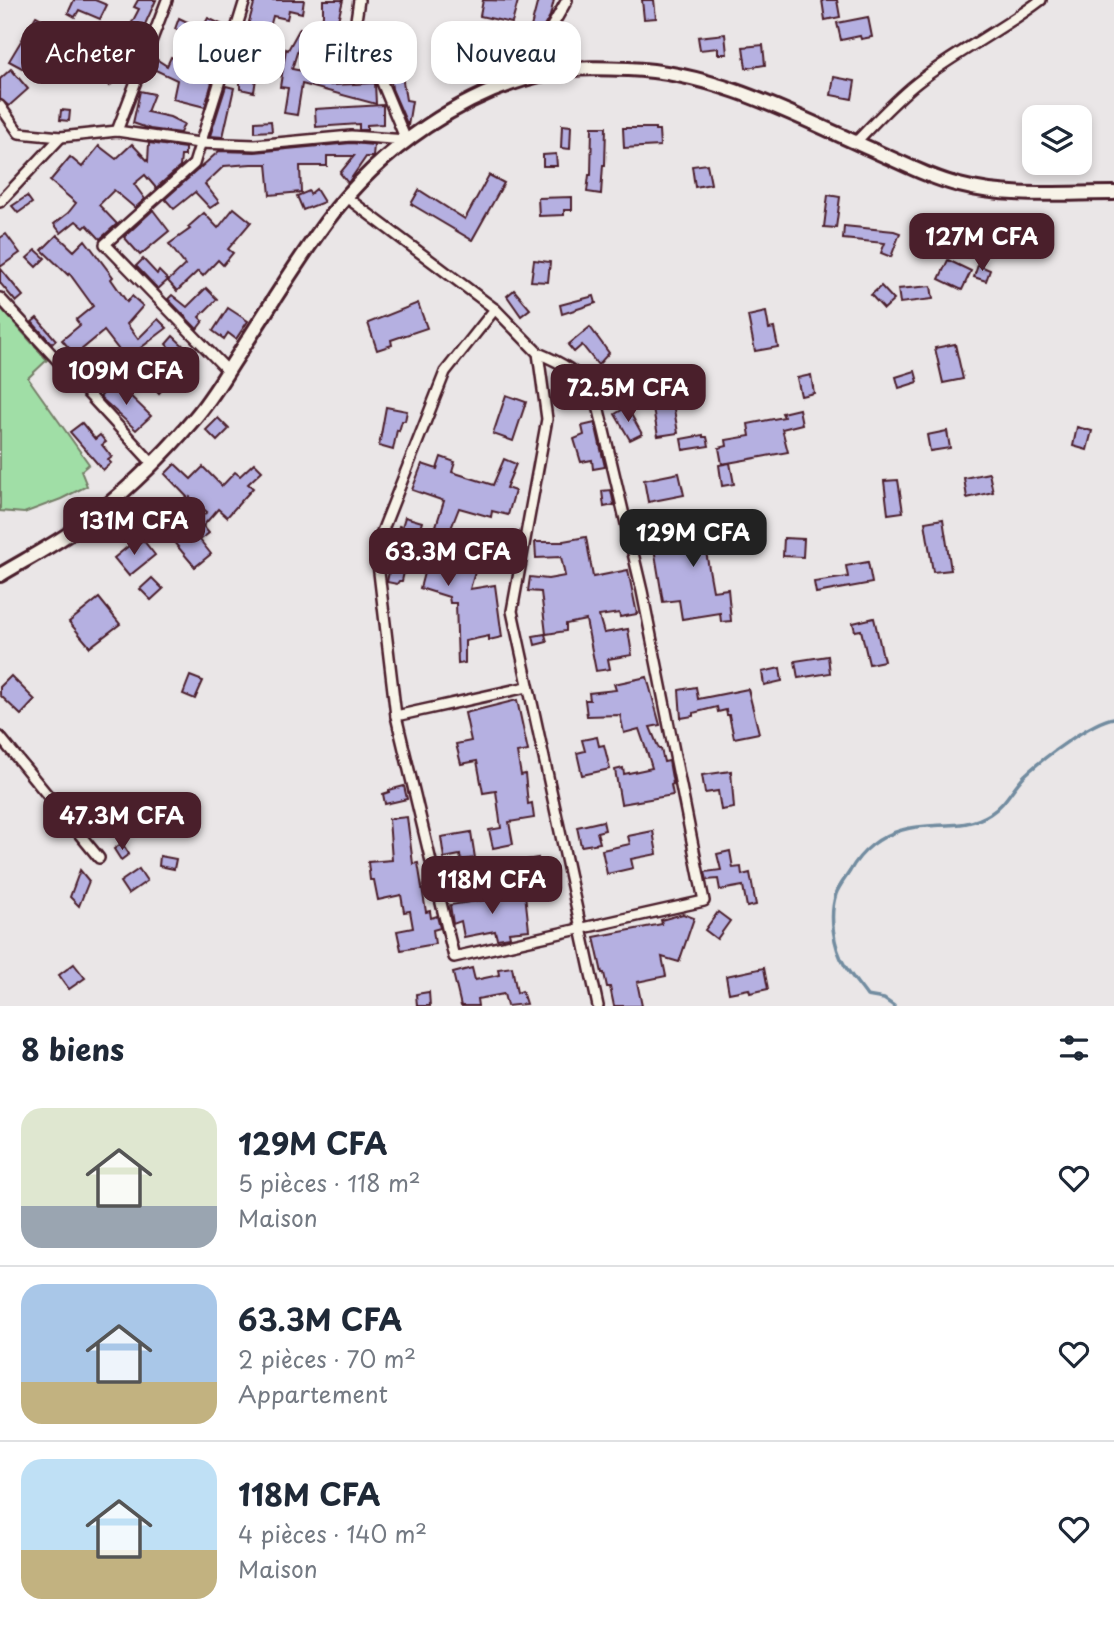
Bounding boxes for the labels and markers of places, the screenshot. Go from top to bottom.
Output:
pin: 127M CFA [910,214,1054,273]
pin: 109M CFA [54,348,198,407]
pin: 72.5M CFA [548,364,708,424]
pin: 131M CFA [62,498,206,557]
pin: 129M CFA [621,510,765,569]
pin: 63.3M CFA [368,528,528,588]
pin: 47.3M CFA [42,792,202,852]
pin: 118M CFA [420,856,564,916]

